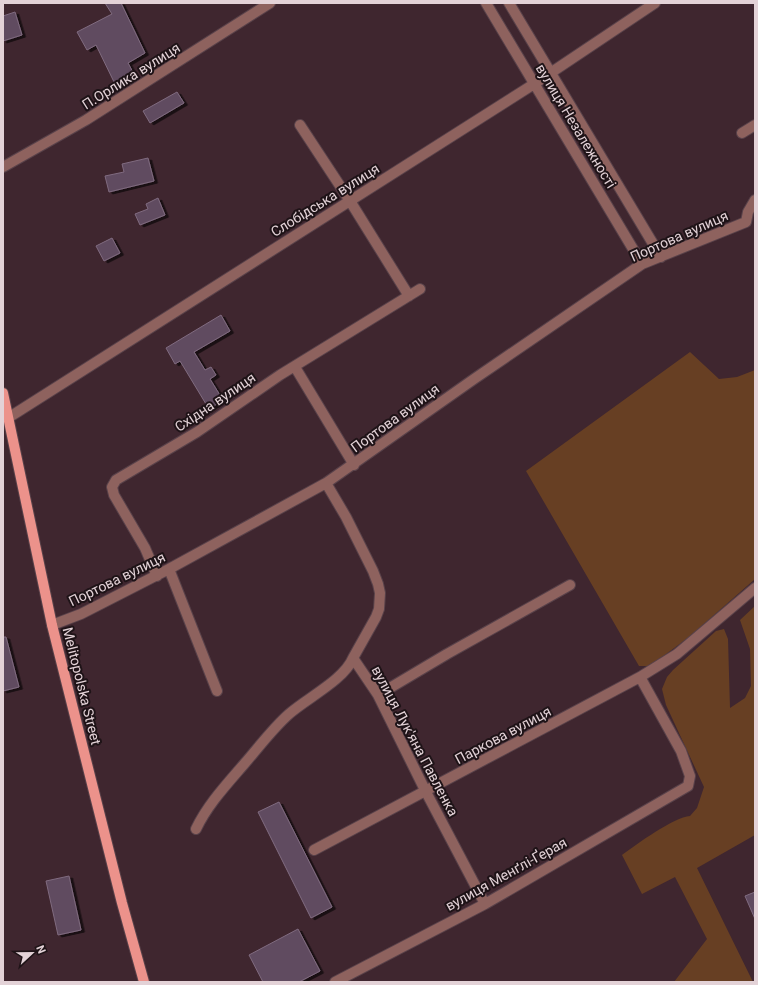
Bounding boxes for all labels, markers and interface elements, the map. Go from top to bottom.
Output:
street label: П.Орлика вулиця [79,39,183,113]
street label: вулиця Незалежності [533,61,619,191]
street label: Слобідська вулиця [268,160,382,240]
street label: Портова вулиця [628,207,730,265]
street label: Східна вулиця [172,369,258,435]
street label: Портова вулиця [348,381,442,455]
street label: Портова вулиця [66,549,168,609]
street label: Melitopolska Street [60,626,104,747]
street label: вулиця Лук'яна Павленка [369,663,461,819]
street label: Паркова вулиця [452,703,554,767]
street label: вулиця Менґлі-Ґерая [443,834,569,914]
north arrow [12,933,52,973]
text: N [33,943,48,956]

